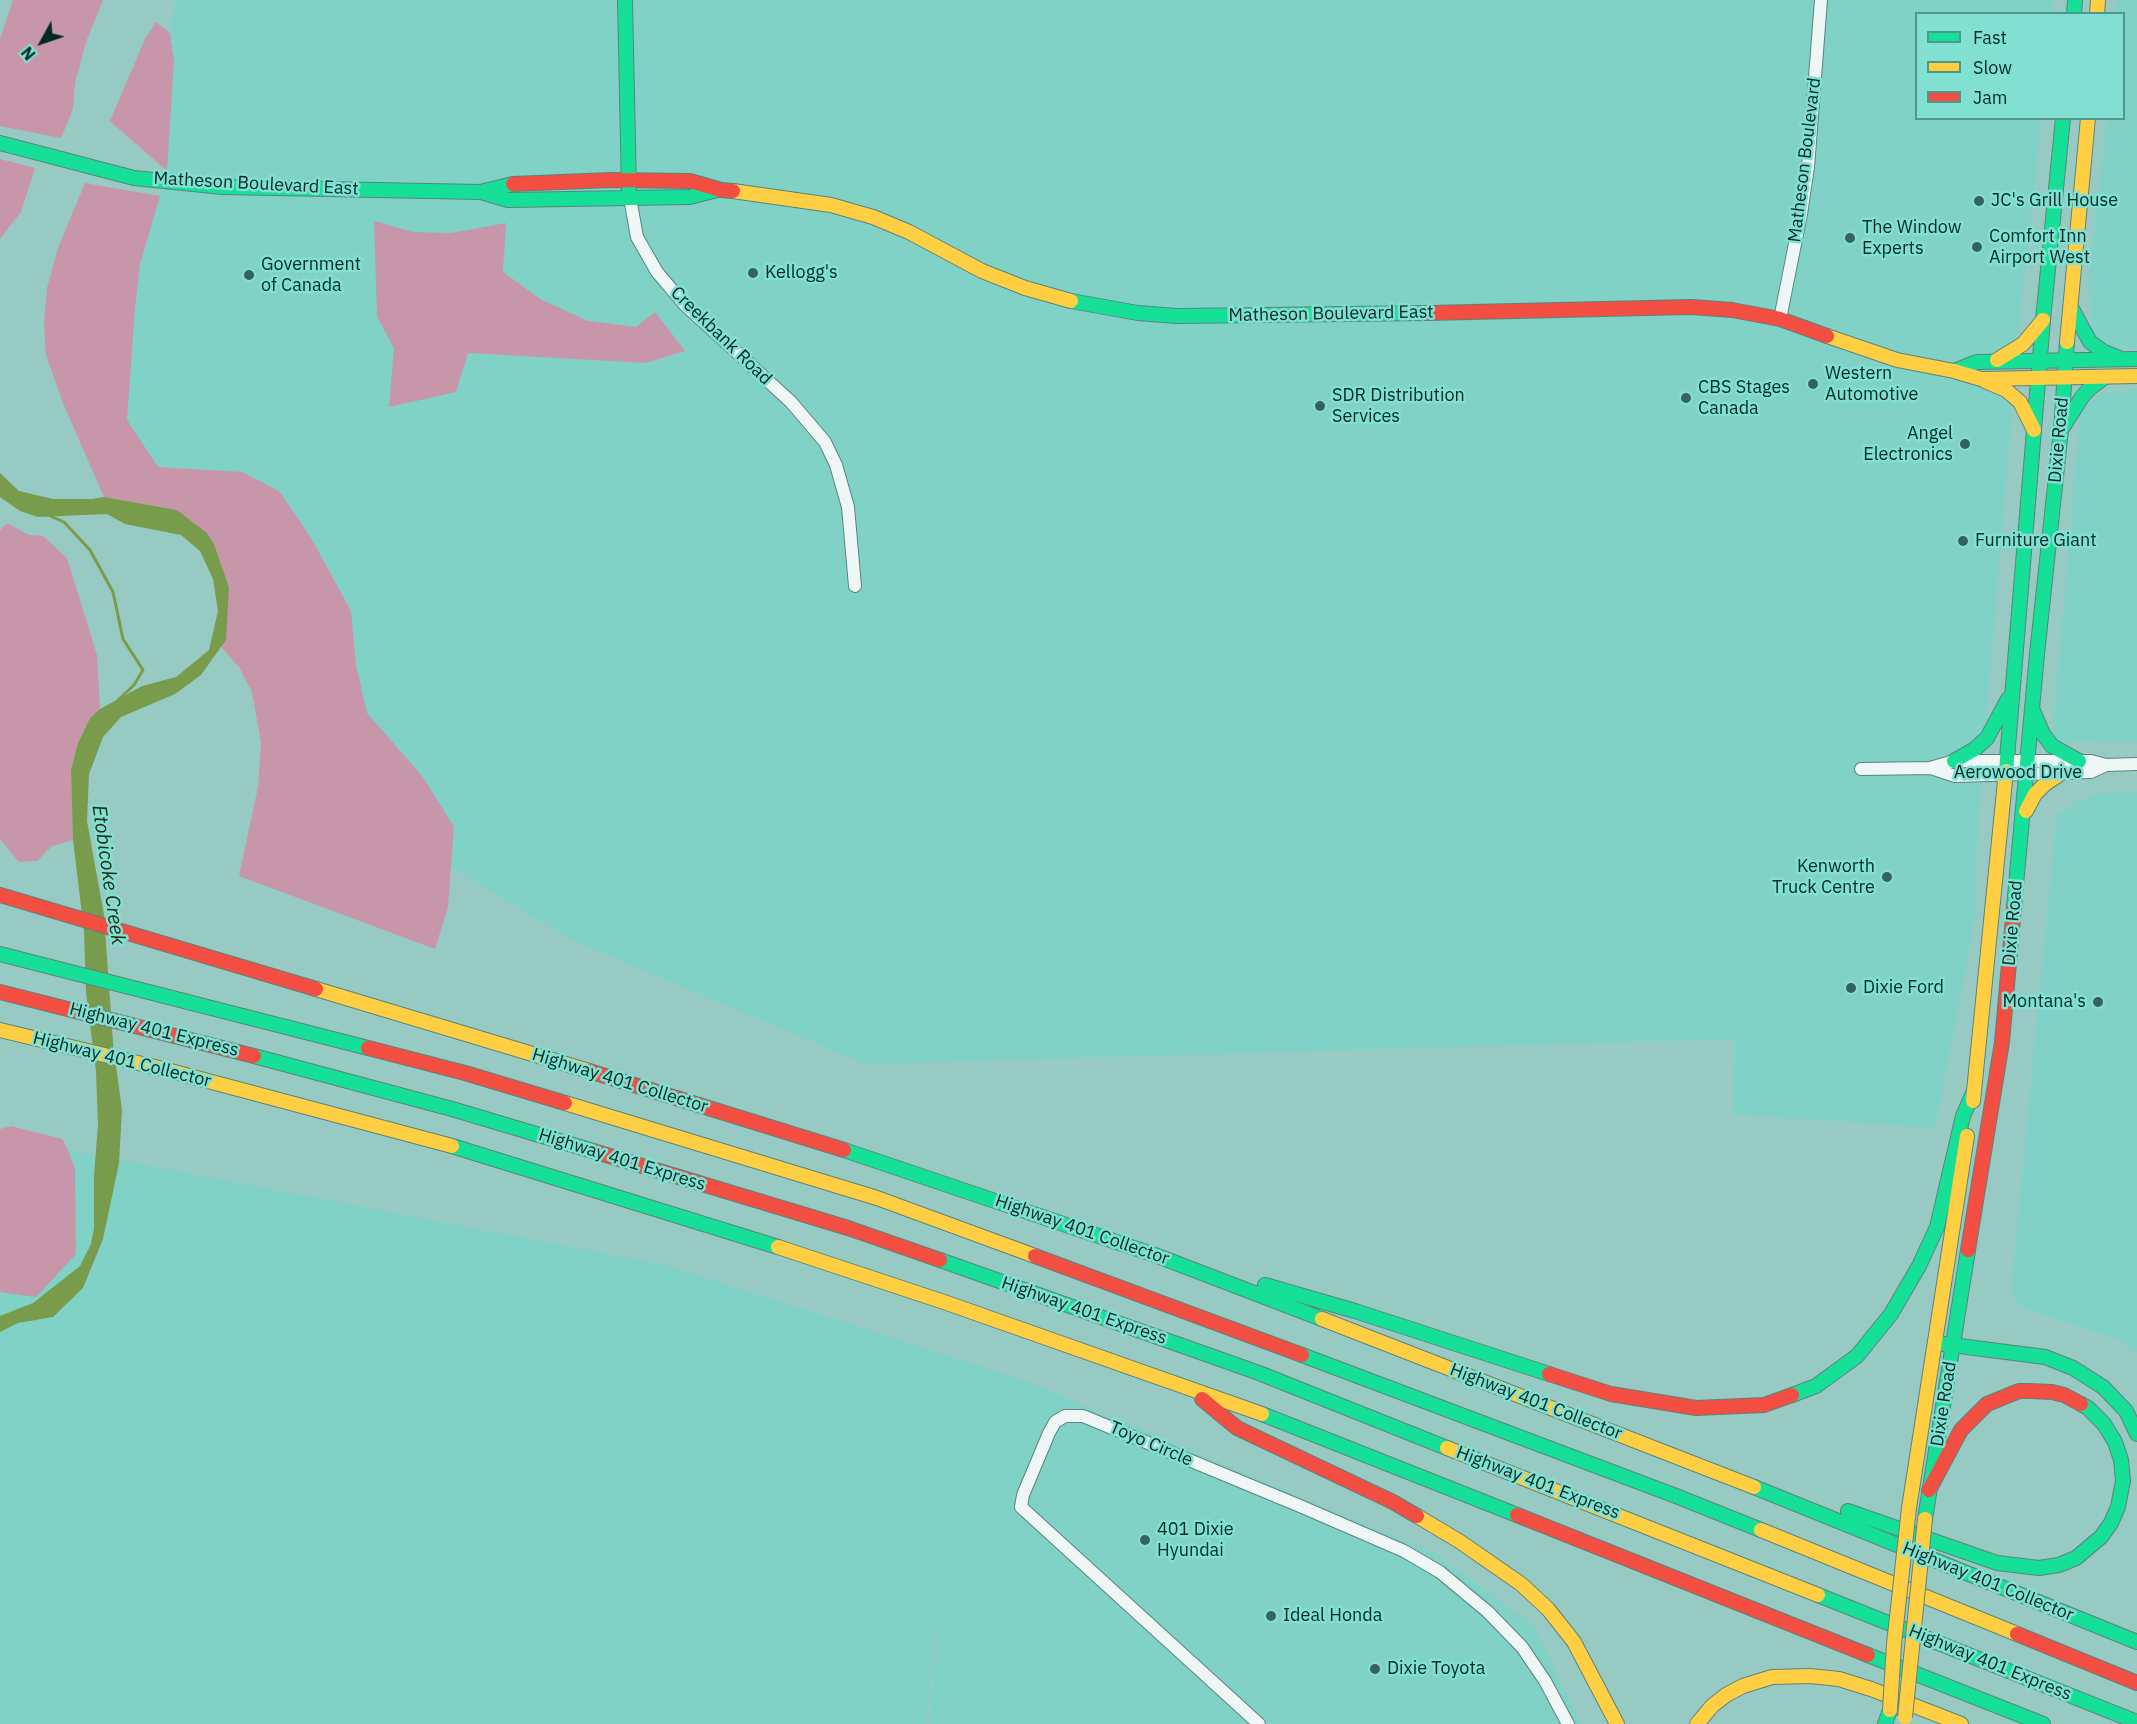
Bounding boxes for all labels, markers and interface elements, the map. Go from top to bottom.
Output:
north arrow [12,12,72,72]
legend [1915,12,2125,120]
text: Fast [1973,26,2007,49]
text: N [17,43,40,64]
text: Slow [1973,56,2012,79]
street label: Matheson Boulevard [1784,76,1826,244]
text: Jam [1973,86,2008,109]
street label: Matheson Boulevard East [153,168,359,200]
place label: JC's Grill House [1991,190,2118,212]
marker: JC's Grill House [1972,194,1986,208]
place label: The Window Experts [1862,217,1962,260]
place label: Comfort Inn Airport West [1989,226,2090,268]
marker: The Window Experts [1843,231,1857,245]
marker: Comfort Inn Airport West [1970,240,1984,254]
place label: Government of Canada [261,254,361,296]
place label: Kellogg's [765,262,838,284]
marker: Kellogg's [746,266,760,280]
marker: Government of Canada [242,268,256,282]
street label: Creekbank Road [666,282,776,390]
street label: Matheson Boulevard East [1228,301,1434,327]
place label: Western Automotive [1825,363,1918,406]
place label: CBS Stages Canada [1698,377,1790,420]
marker: Western Automotive [1806,377,1820,391]
place label: SDR Distribution Services [1332,385,1465,428]
marker: CBS Stages Canada [1679,391,1693,405]
street label: Dixie Road [2045,396,2073,484]
marker: SDR Distribution Services [1313,399,1327,413]
place label: Angel Electronics [1863,423,1953,466]
marker: Angel Electronics [1958,437,1972,451]
place label: Furniture Giant [1975,530,2097,552]
marker: Furniture Giant [1956,534,1970,548]
street label: Aerowood Drive [1954,762,2082,784]
water label: Etobicoke Creek [86,804,130,946]
place label: Kenworth Truck Centre [1772,856,1875,898]
marker: Kenworth Truck Centre [1880,870,1894,884]
street label: Dixie Road [1999,879,2027,967]
place label: Dixie Ford [1863,977,1944,999]
marker: Dixie Ford [1844,981,1858,995]
place label: Montana's [2002,991,2086,1013]
marker: Montana's [2091,995,2105,1009]
street label: Highway 401 Express [67,998,241,1062]
street label: Highway 401 Collector [31,1027,213,1093]
street label: Highway 401 Collector [529,1044,711,1118]
street label: Highway 401 Express [536,1124,708,1196]
street label: Highway 401 Collector [992,1190,1172,1270]
street label: Highway 401 Express [998,1272,1170,1350]
street label: Highway 401 Collector [1447,1359,1625,1445]
street label: Dixie Road [1927,1360,1961,1448]
street label: Toyo Circle [1106,1417,1196,1471]
street label: Highway 401 Express [1453,1442,1623,1524]
place label: 401 Dixie Hyundai [1157,1519,1234,1562]
marker: 401 Dixie Hyundai [1138,1533,1152,1547]
street label: Highway 401 Collector [1899,1538,2077,1626]
place label: Ideal Honda [1283,1605,1382,1627]
marker: Ideal Honda [1264,1609,1278,1623]
street label: Highway 401 Express [1905,1620,2075,1706]
place label: Dixie Toyota [1387,1658,1485,1680]
marker: Dixie Toyota [1368,1662,1382,1676]

